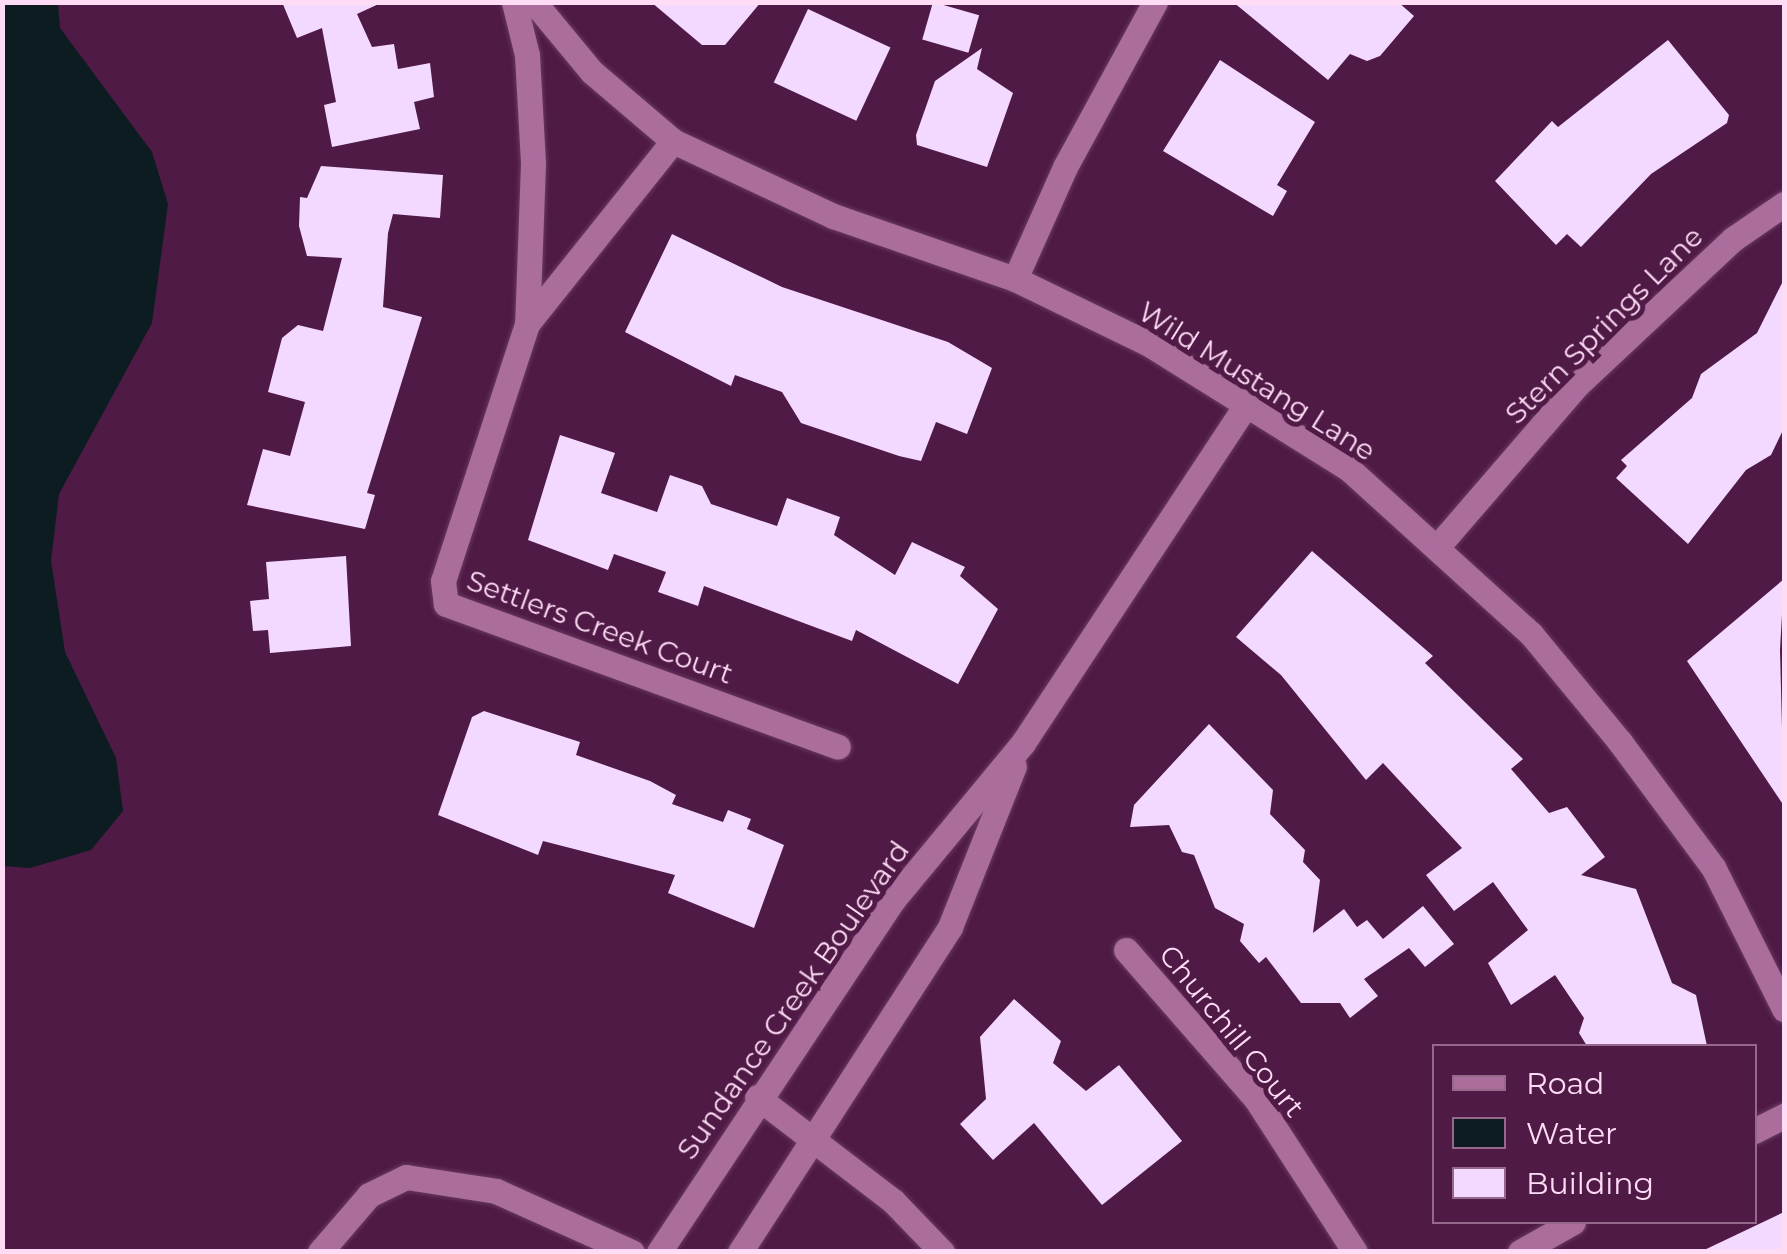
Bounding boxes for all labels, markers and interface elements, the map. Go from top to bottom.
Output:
street label: Stern Springs Lane [1498,219,1710,431]
street label: Wild Mustang Lane [1132,294,1382,468]
street label: Settlers Creek Court [463,563,737,691]
street label: Sundance Creek Boulevard [670,835,916,1165]
street label: Churchill Court [1152,938,1312,1124]
legend [1432,1044,1757,1224]
text: Road [1526,1065,1604,1102]
text: Water [1526,1115,1617,1152]
text: Building [1526,1165,1654,1202]

